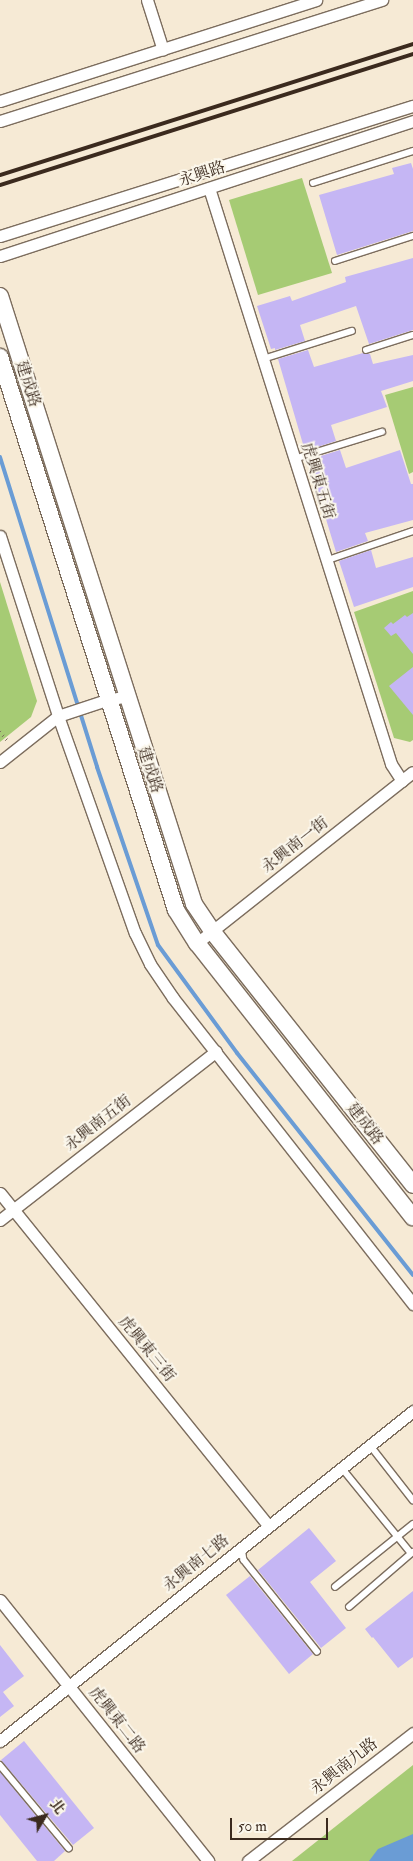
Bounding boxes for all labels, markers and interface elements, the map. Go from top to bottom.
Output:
street label: 永興路 [176,157,228,191]
street label: 建成路 [11,358,45,410]
street label: 虎興東五街 [297,440,339,522]
street label: 建成路 [133,744,167,796]
street label: 永興南一街 [258,813,332,877]
street label: 永興南五街 [61,1091,135,1155]
street label: 建成路 [343,1099,387,1149]
street label: 虎興東三街 [114,1312,180,1386]
street label: 永興南七路 [159,1530,233,1596]
street label: 虎興東二路 [85,1683,149,1757]
street label: 永興南九路 [307,1734,381,1798]
north arrow [20,1791,70,1841]
text: 北 [46,1796,68,1817]
scale bar [233,1808,330,1840]
text: 50 m [238,1817,267,1836]

